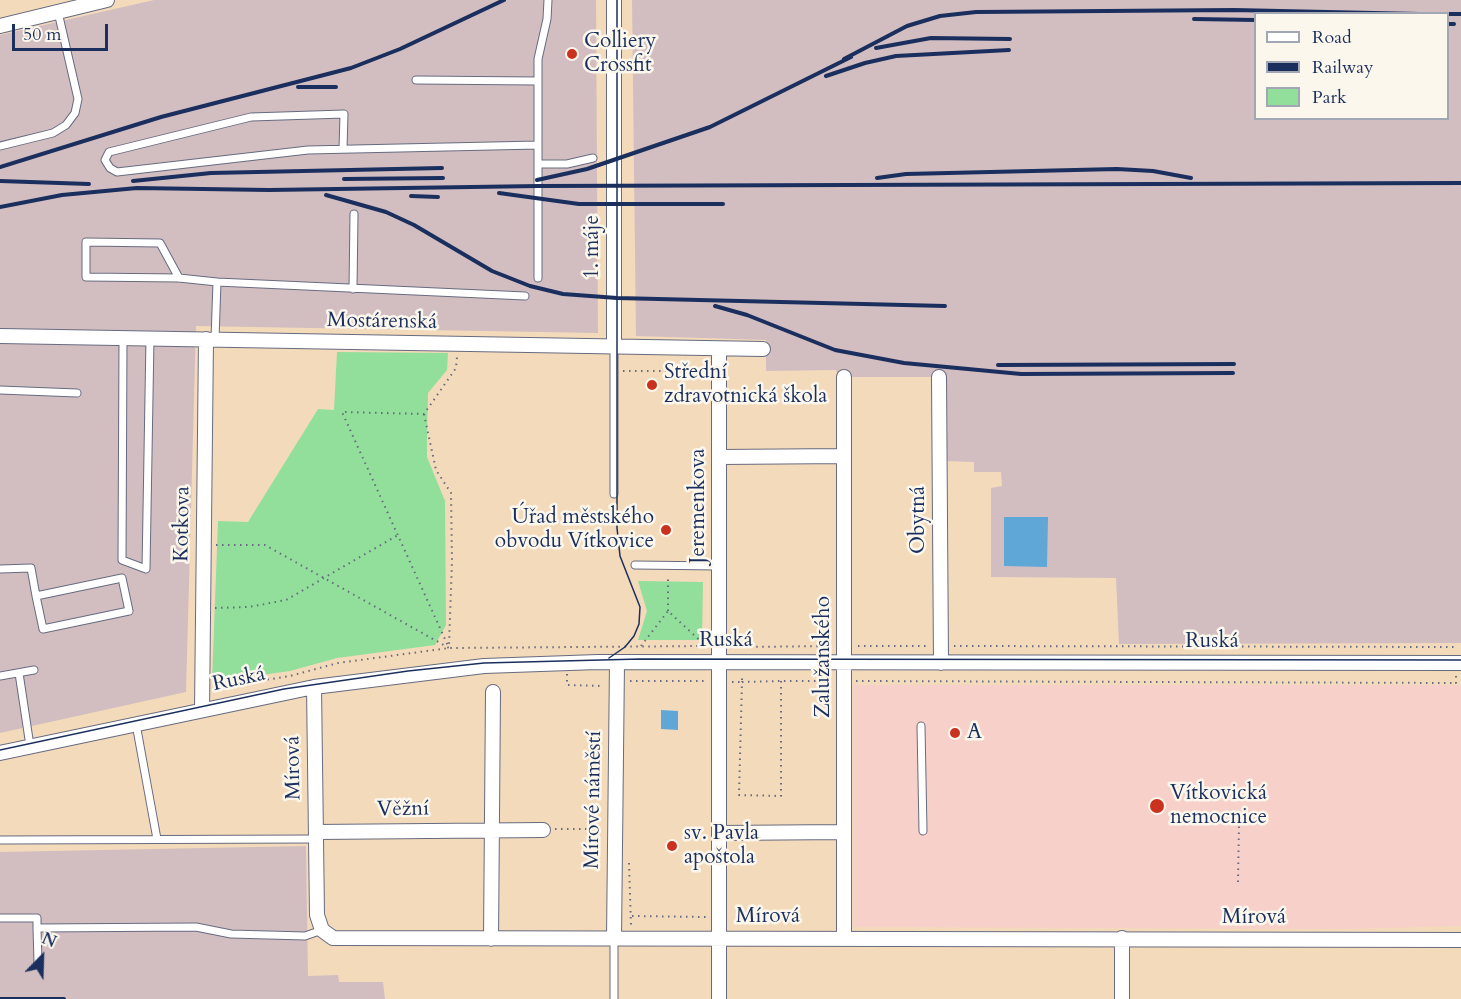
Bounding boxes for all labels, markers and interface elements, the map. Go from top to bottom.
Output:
scale bar [15,12,111,50]
legend [1254,12,1449,120]
text: 50 m [23,22,62,47]
text: Road [1312,25,1352,50]
place label: Colliery Crossfit [584,29,656,79]
marker: Colliery Crossfit [565,47,579,61]
text: Railway [1312,55,1374,80]
text: Park [1312,85,1347,110]
street label: 1. máje [580,215,606,279]
street label: Mostárenská [327,308,437,336]
place label: Střední zdravotnická škola [664,360,827,410]
marker: Střední zdravotnická škola [645,378,659,392]
street label: Jeremenkova [686,448,712,564]
street label: Kotkova [170,486,196,562]
street label: Obytná [906,486,932,554]
place label: Úřad městského obvodu Vítkovice [495,505,654,555]
marker: Úřad městského obvodu Vítkovice [659,523,673,537]
street label: Zalužanského [811,596,837,718]
street label: Ruská [699,628,753,654]
street label: Ruská [1185,629,1239,655]
street label: Ruská [210,662,268,698]
place label: A [967,720,982,746]
marker: A [948,726,962,740]
street label: Mírové náměstí [580,731,608,869]
street label: Mírová [281,736,307,800]
place label: Vítkovická nemocnice [1170,781,1267,831]
street label: Věžní [377,797,429,823]
marker: Vítkovická nemocnice [1148,797,1166,815]
place label: sv. Pavla apoštola [684,821,759,871]
marker: sv. Pavla apoštola [665,839,679,853]
street label: Mírová [736,904,800,930]
street label: Mírová [1222,905,1286,931]
north arrow [12,927,72,987]
text: N [38,928,60,953]

